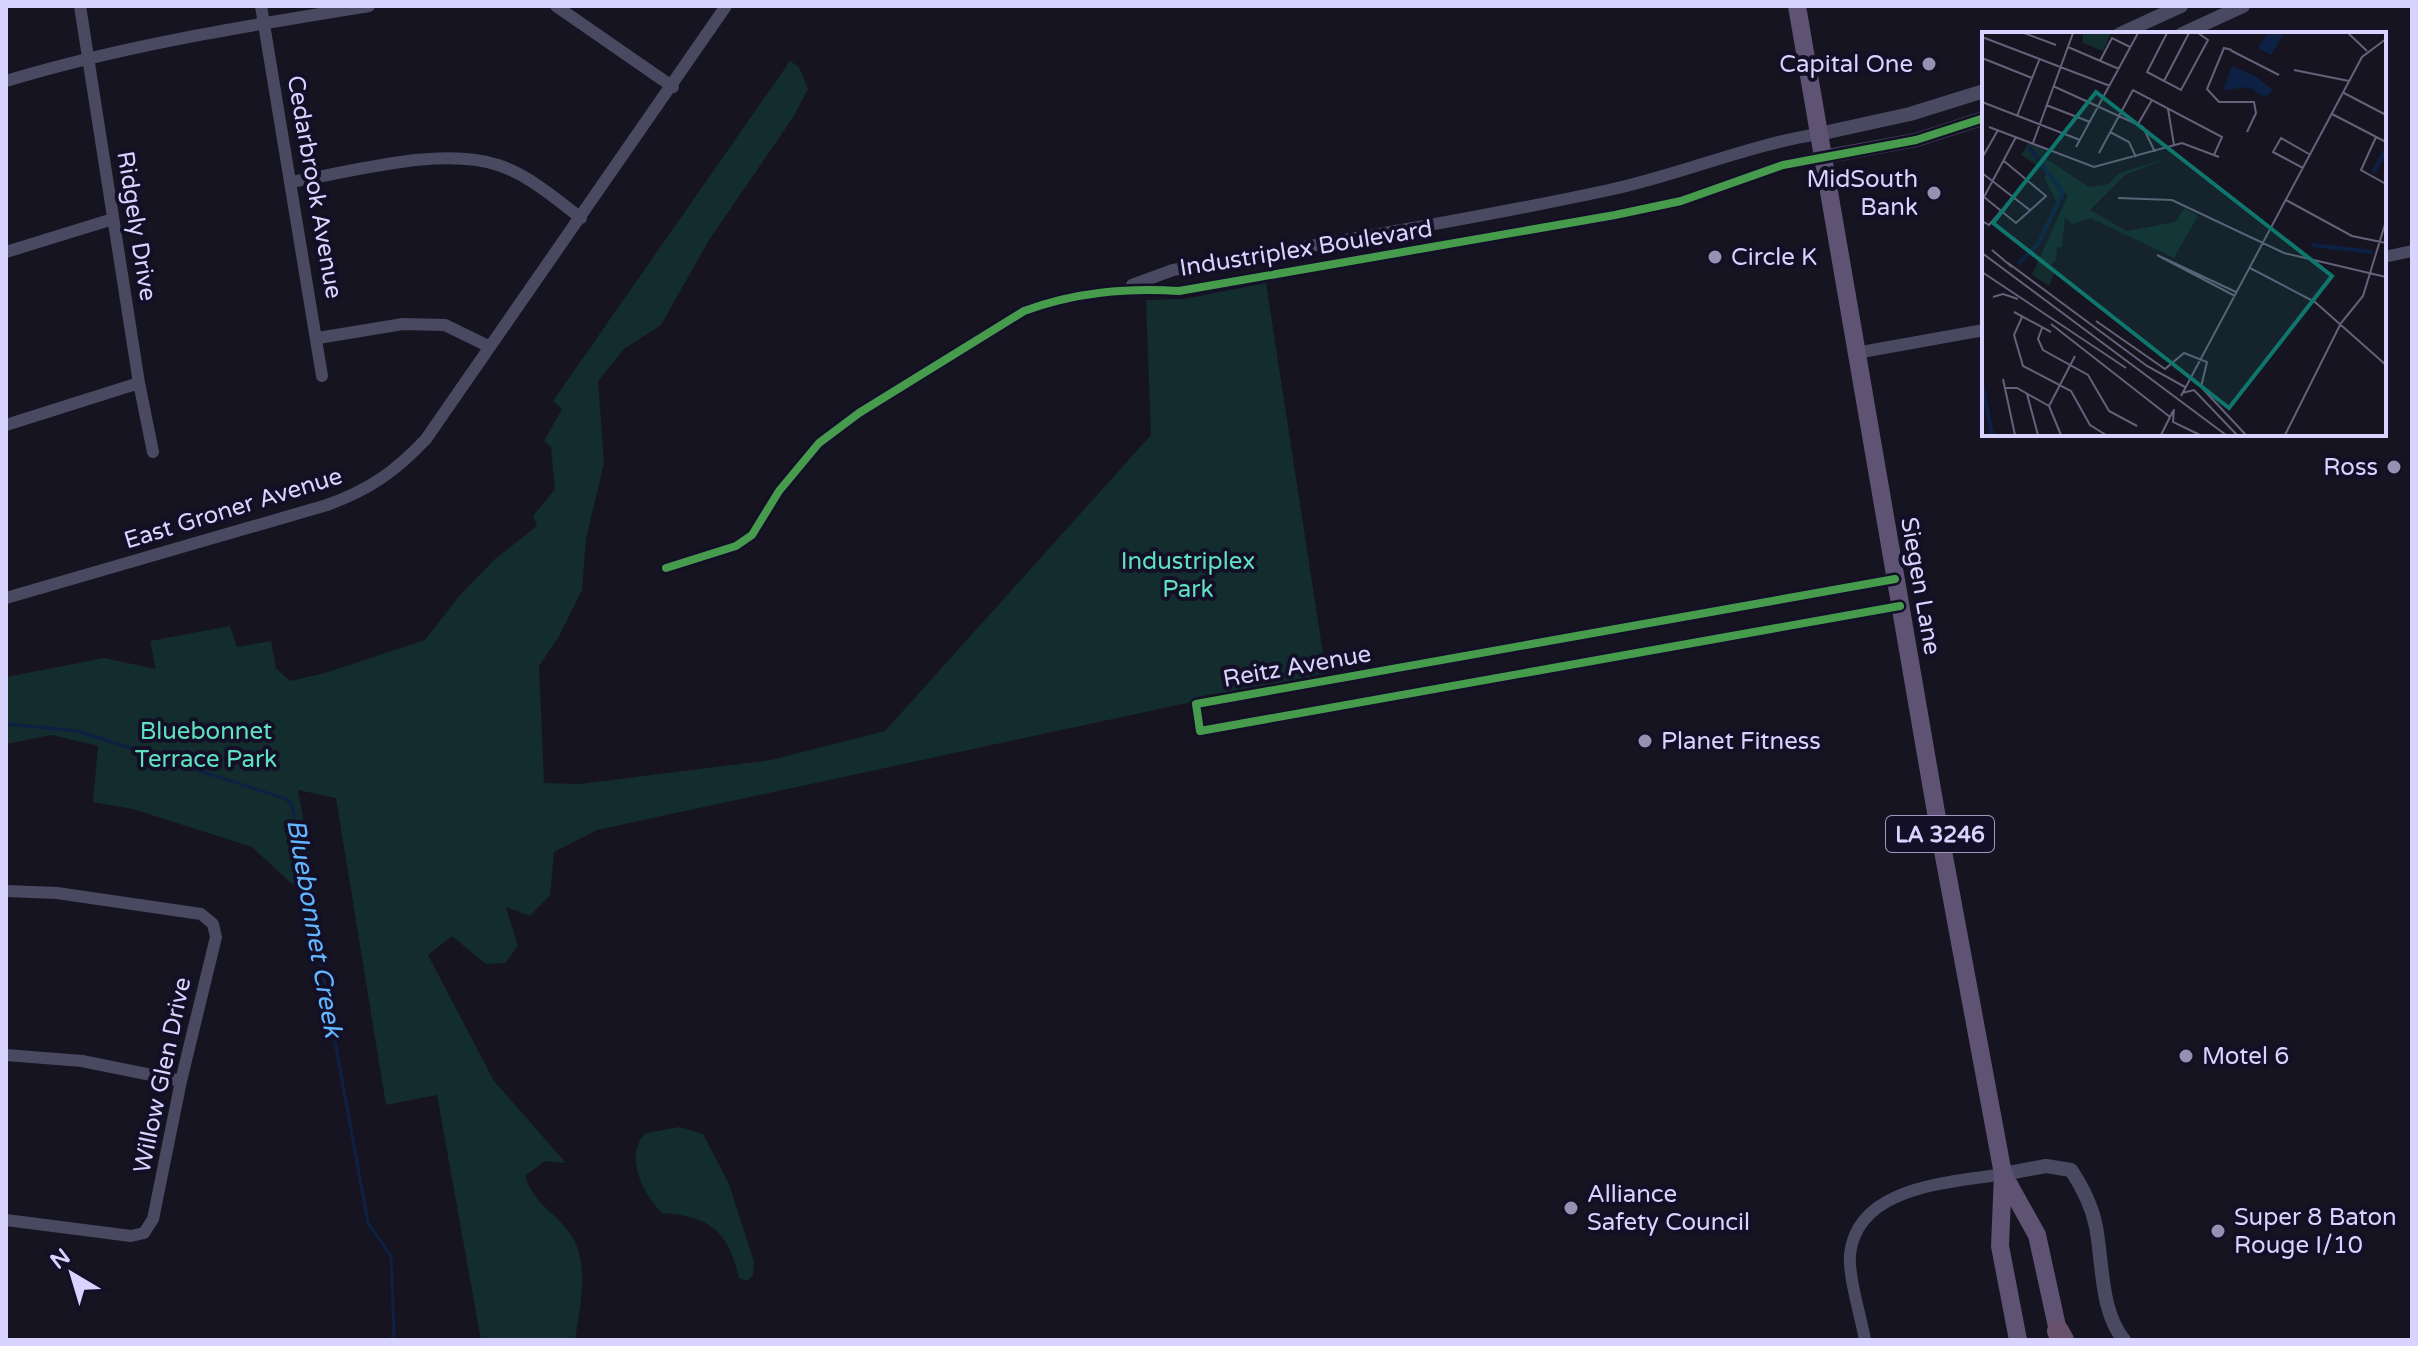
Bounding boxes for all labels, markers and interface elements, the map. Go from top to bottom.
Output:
inset map [1982,32,2386,436]
place label: Capital One [1779,50,1913,79]
marker: Capital One [1920,55,1938,73]
street label: Cedarbrook Avenue [281,73,348,301]
street label: Ridgely Drive [110,149,163,303]
place label: MidSouth Bank [1806,165,1918,222]
marker: MidSouth Bank [1925,184,1943,202]
street label: Industriplex Boulevard [1178,214,1435,283]
place label: Circle K [1731,243,1817,272]
marker: Circle K [1706,248,1724,266]
place label: Ross [2323,453,2378,482]
marker: Ross [2385,458,2403,476]
street label: East Groner Avenue [121,461,346,555]
street label: Siegen Lane [1894,515,1947,657]
park label: Industriplex Park [1121,547,1255,604]
street label: Reitz Avenue [1221,639,1373,694]
park label: Bluebonnet Terrace Park [135,717,277,774]
place label: Planet Fitness [1661,727,1821,756]
marker: Planet Fitness [1636,732,1654,750]
water label: Bluebonnet Creek [280,816,349,1041]
road number: LA 3246 [1886,816,1994,852]
street label: Willow Glen Drive [128,975,197,1176]
place label: Motel 6 [2202,1042,2289,1071]
marker: Motel 6 [2177,1047,2195,1065]
place label: Alliance Safety Council [1587,1180,1750,1237]
marker: Alliance Safety Council [1562,1199,1580,1217]
place label: Super 8 Baton Rouge I/10 [2234,1203,2397,1260]
marker: Super 8 Baton Rouge I/10 [2209,1222,2227,1240]
north arrow [32,1234,112,1314]
text: N [45,1243,75,1275]

